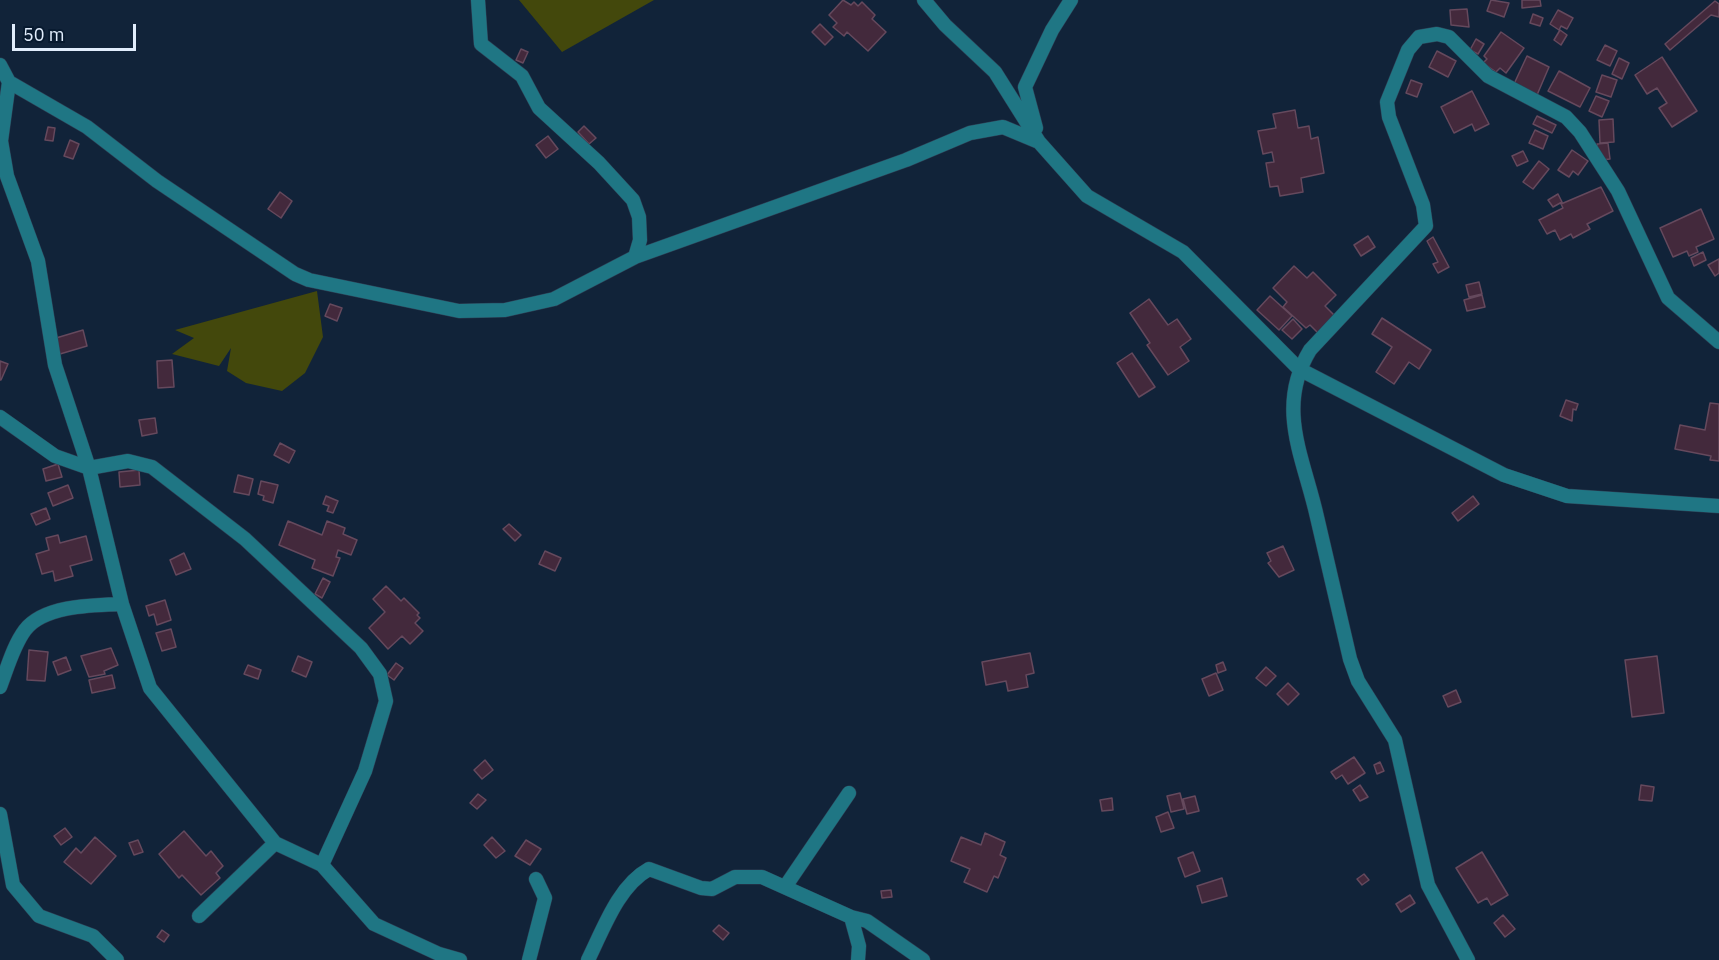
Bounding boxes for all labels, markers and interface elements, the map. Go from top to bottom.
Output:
scale bar [15,12,140,50]
text: 50 m [23,23,65,46]

